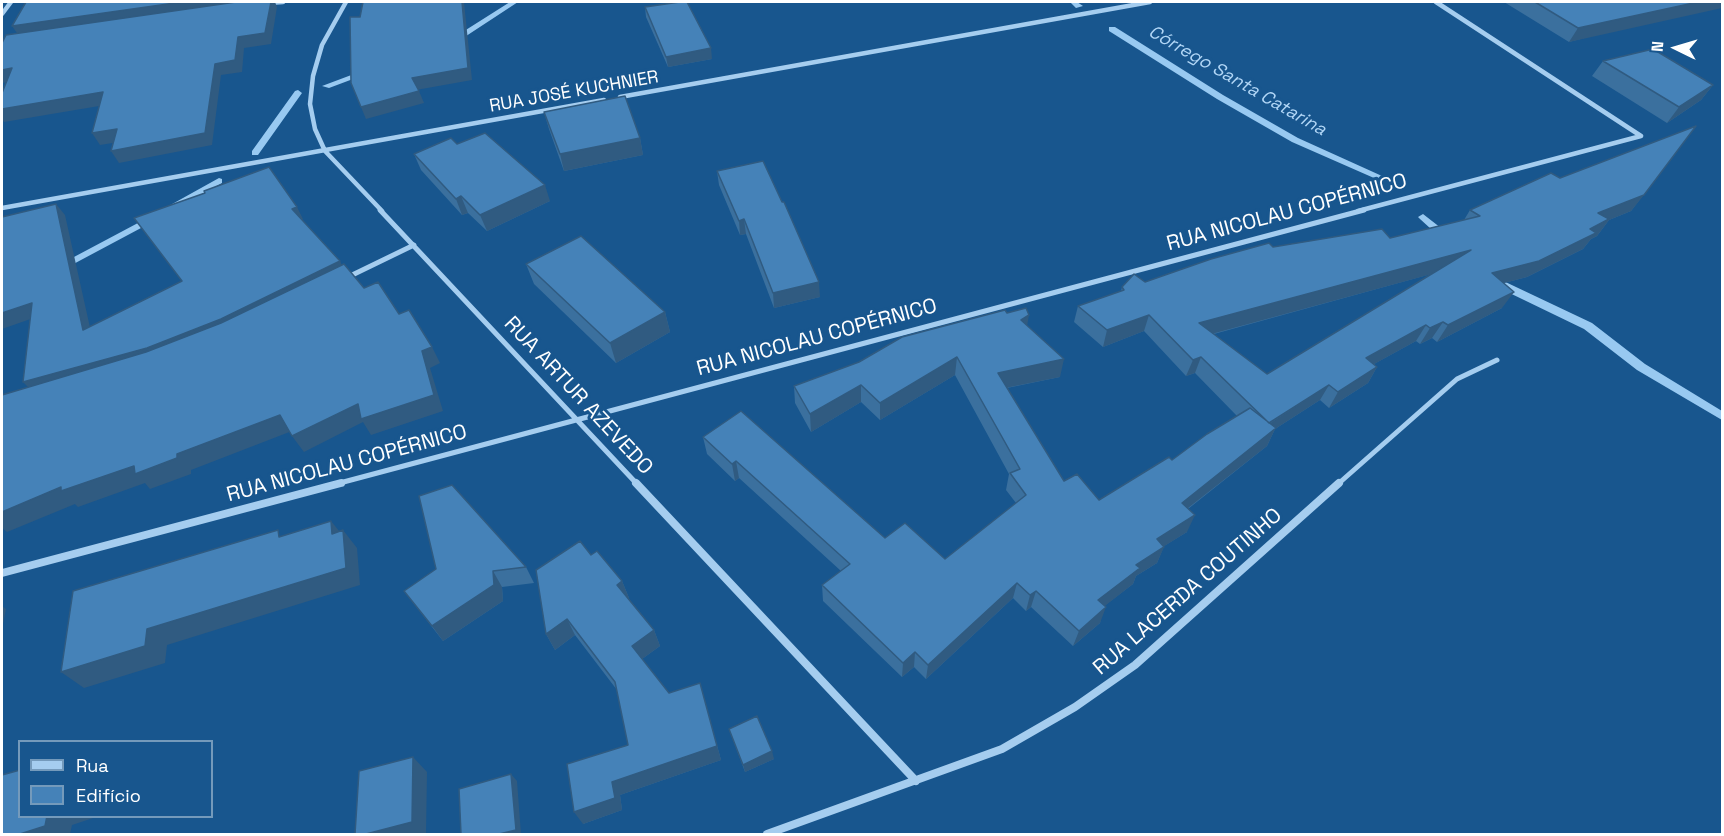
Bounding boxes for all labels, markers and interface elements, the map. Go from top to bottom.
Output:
north arrow [1646,18,1706,78]
water label: Córrego Santa Catarina [1144,21,1330,141]
text: N [1647,40,1668,53]
street label: RUA JOSÉ KUCHNIER [488,66,660,118]
street label: RUA NICOLAU COPÉRNICO [1164,169,1410,257]
street label: RUA NICOLAU COPÉRNICO [694,294,940,382]
street label: RUA ARTUR AZEVEDO [498,312,658,480]
street label: RUA NICOLAU COPÉRNICO [224,420,470,508]
street label: RUA LACERDA COUTINHO [1089,503,1287,681]
legend [18,740,213,818]
text: Rua [76,754,109,777]
text: Edifício [76,784,141,807]

